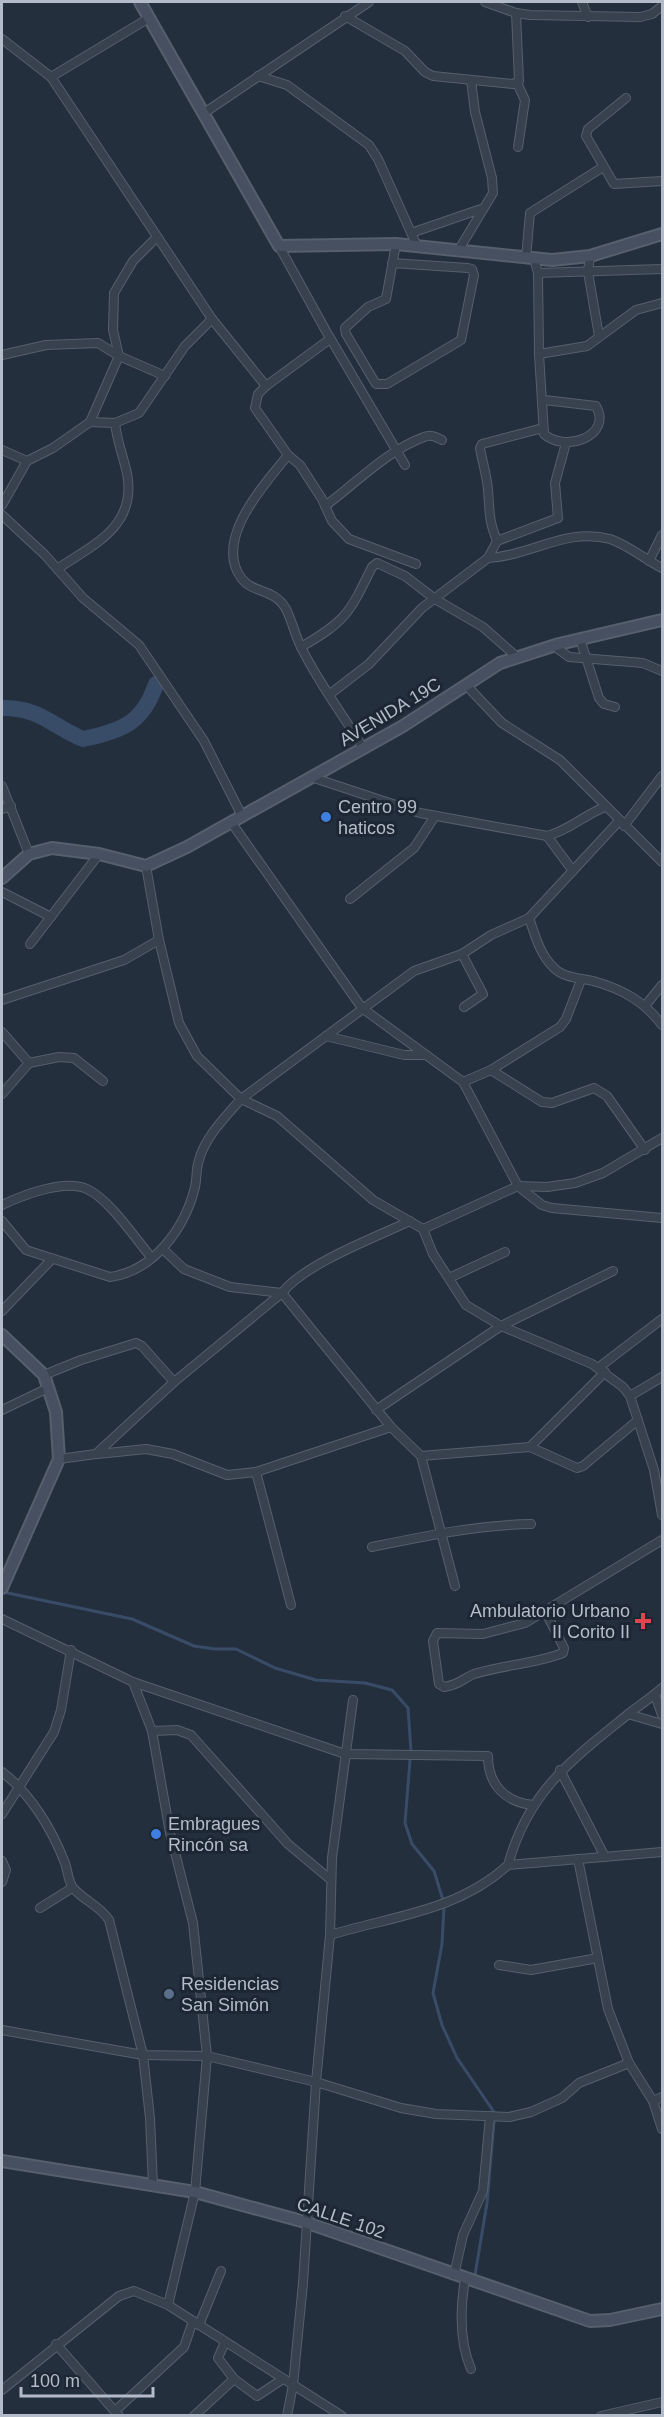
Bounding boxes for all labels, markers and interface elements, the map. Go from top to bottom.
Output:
street label: AVENIDA 19C [336,674,444,750]
place label: Centro 99 haticos [338,797,417,838]
marker: Centro 99 haticos [319,810,333,824]
place label: Ambulatorio Urbano II Corito II [470,1601,630,1642]
marker: Ambulatorio Urbano II Corito II [634,1612,652,1630]
place label: Embragues Rincón sa [168,1814,260,1855]
marker: Embragues Rincón sa [149,1827,163,1841]
place label: Residencias San Simón [181,1974,279,2015]
marker: Residencias San Simón [162,1987,176,2001]
street label: CALLE 102 [294,2194,388,2242]
scale bar [21,2360,153,2398]
text: 100 m [30,2371,80,2391]

